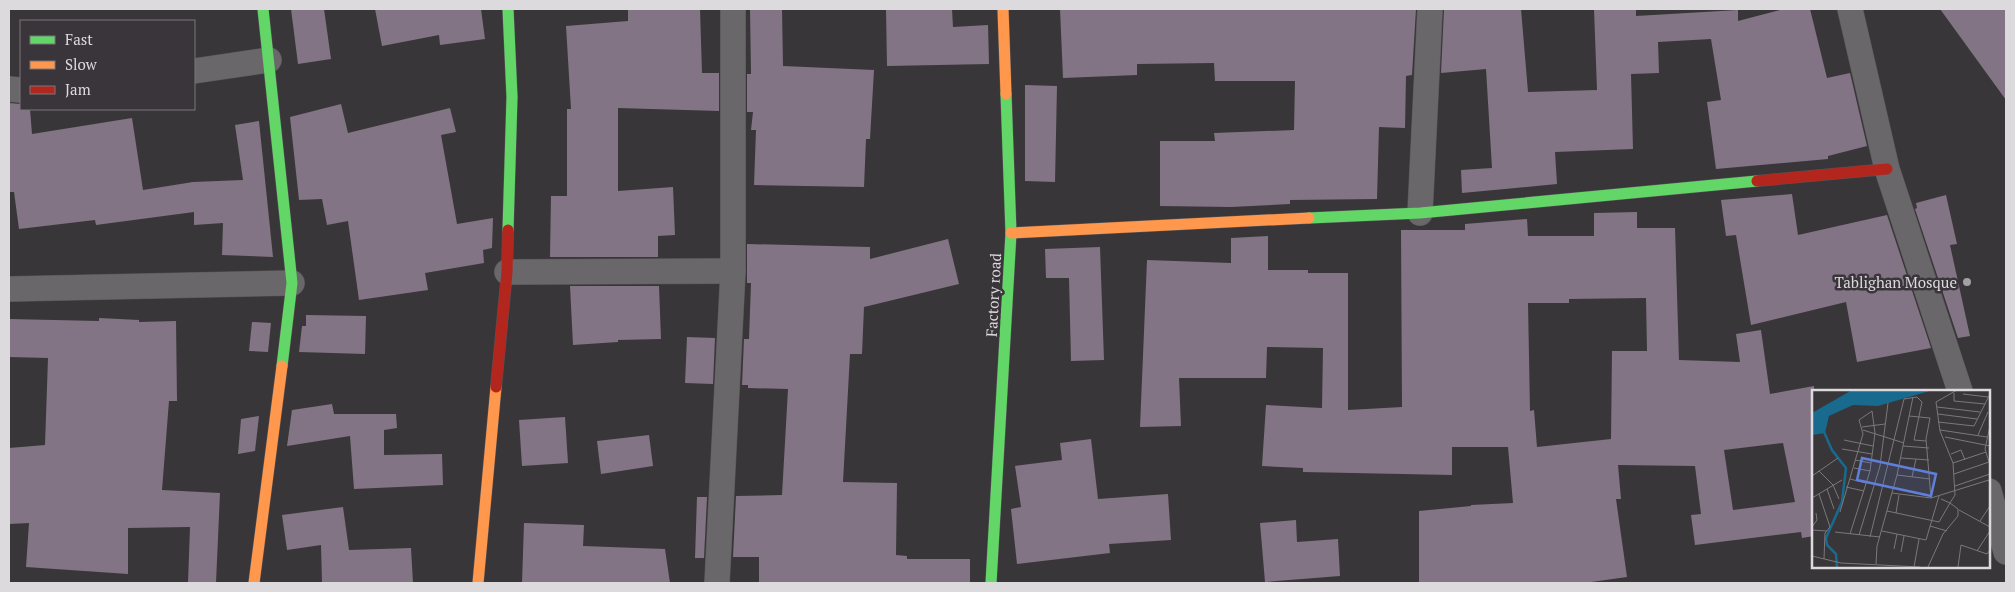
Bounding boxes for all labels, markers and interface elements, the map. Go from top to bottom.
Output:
legend [20,20,195,110]
text: Fast [65,29,93,49]
text: Slow [65,54,98,74]
text: Jam [65,79,91,99]
street label: Factory road [981,253,1005,337]
place label: Tablighan Mosque [1834,272,1957,292]
marker: Tablighan Mosque [1961,276,1973,288]
inset map [1812,390,1990,567]

